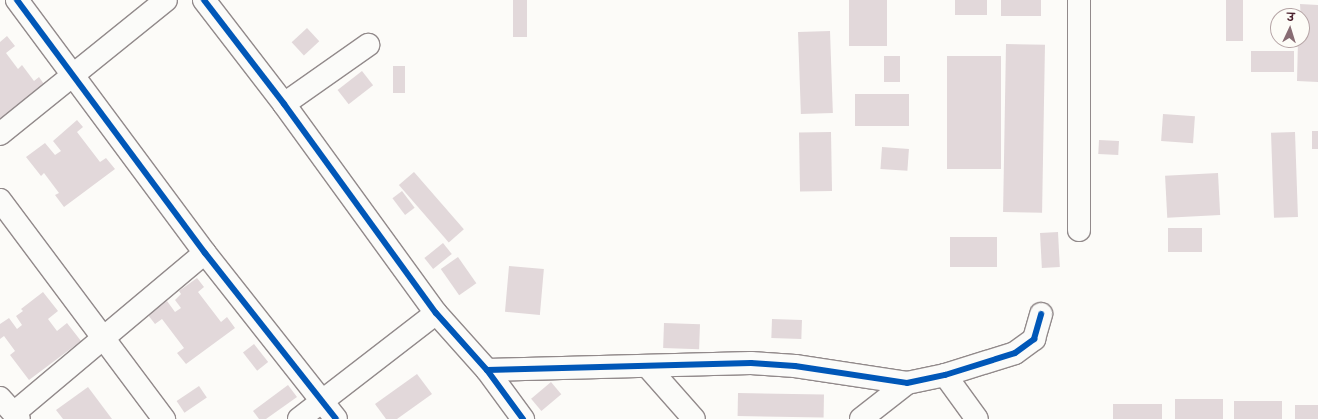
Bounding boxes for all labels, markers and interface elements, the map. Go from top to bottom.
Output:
north arrow [1270,8,1310,48]
text: उ [1287,10,1295,24]

